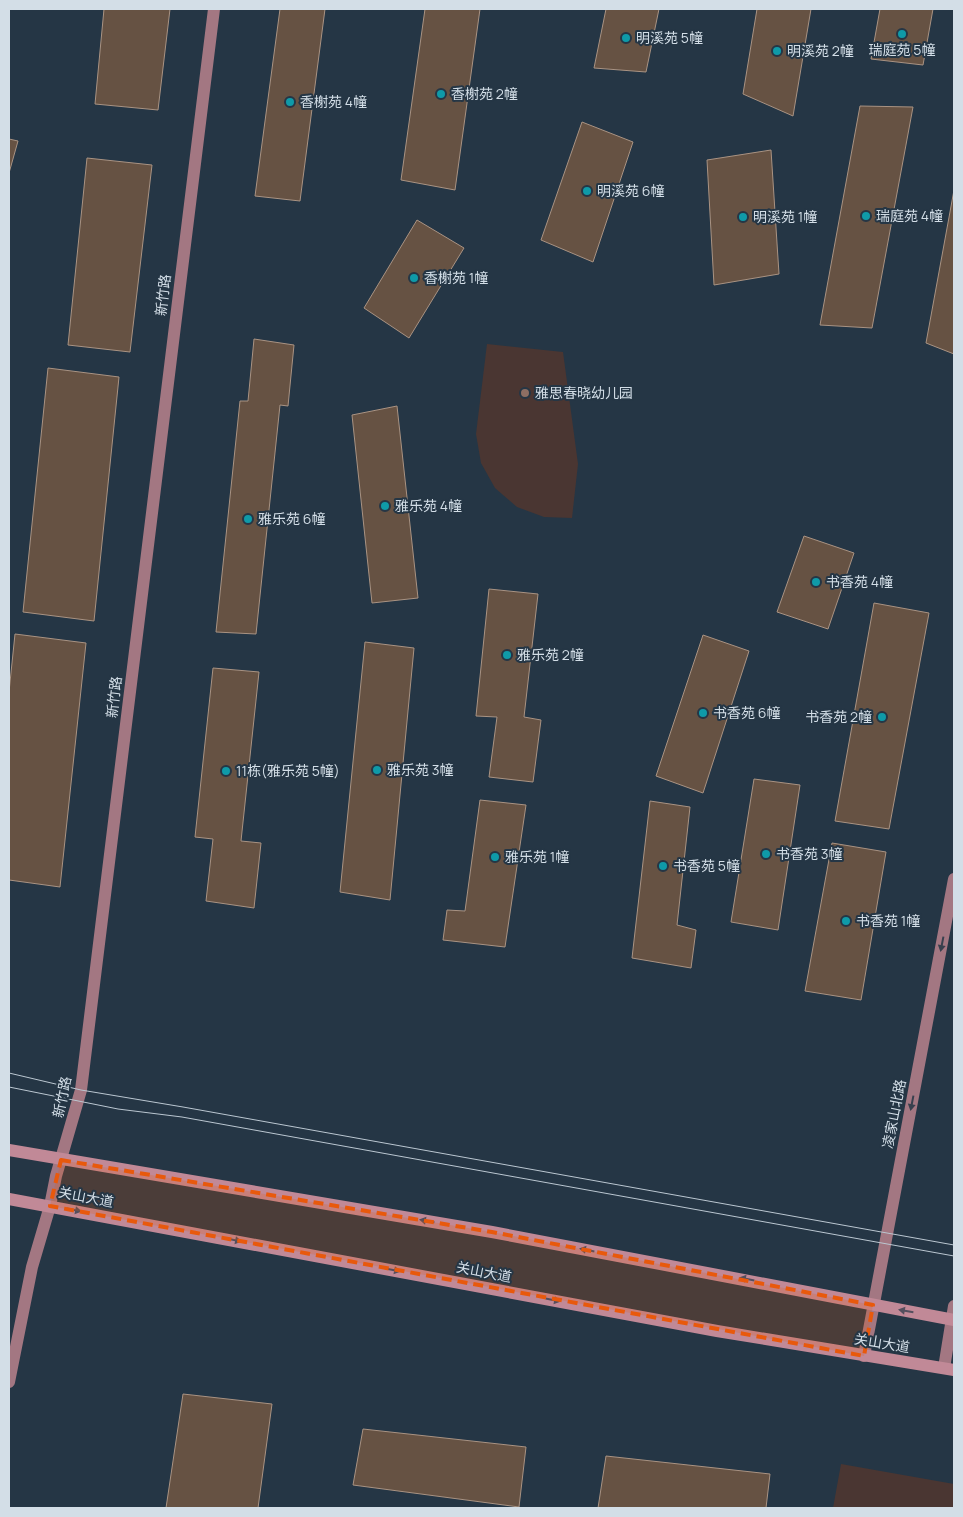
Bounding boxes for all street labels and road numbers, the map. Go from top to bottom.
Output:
street label: 新竹路 [151,273,174,317]
street label: 新竹路 [102,675,125,719]
street label: 新竹路 [48,1074,75,1119]
street label: 凌家山北路 [878,1078,910,1150]
street label: 关山大道 [57,1182,115,1211]
street label: 关山大道 [455,1257,513,1286]
street label: 关山大道 [853,1329,911,1356]

